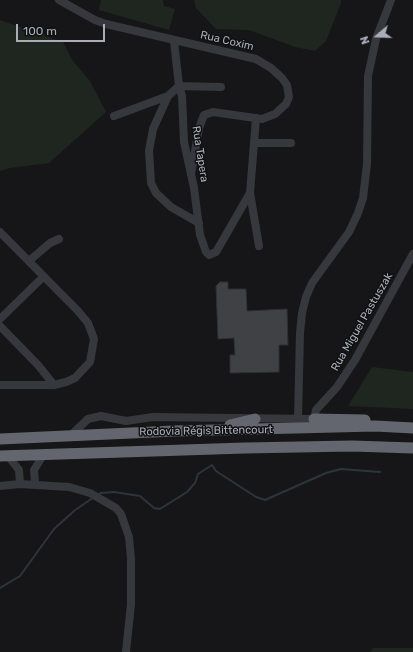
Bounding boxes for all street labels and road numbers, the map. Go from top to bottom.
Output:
street label: Rua Coxim [199,28,255,54]
street label: Rua Tapera [189,125,211,183]
street label: Rua Miguel Pastuszak [328,271,396,373]
street label: Rodovia Régis Bittencourt [139,423,273,439]

